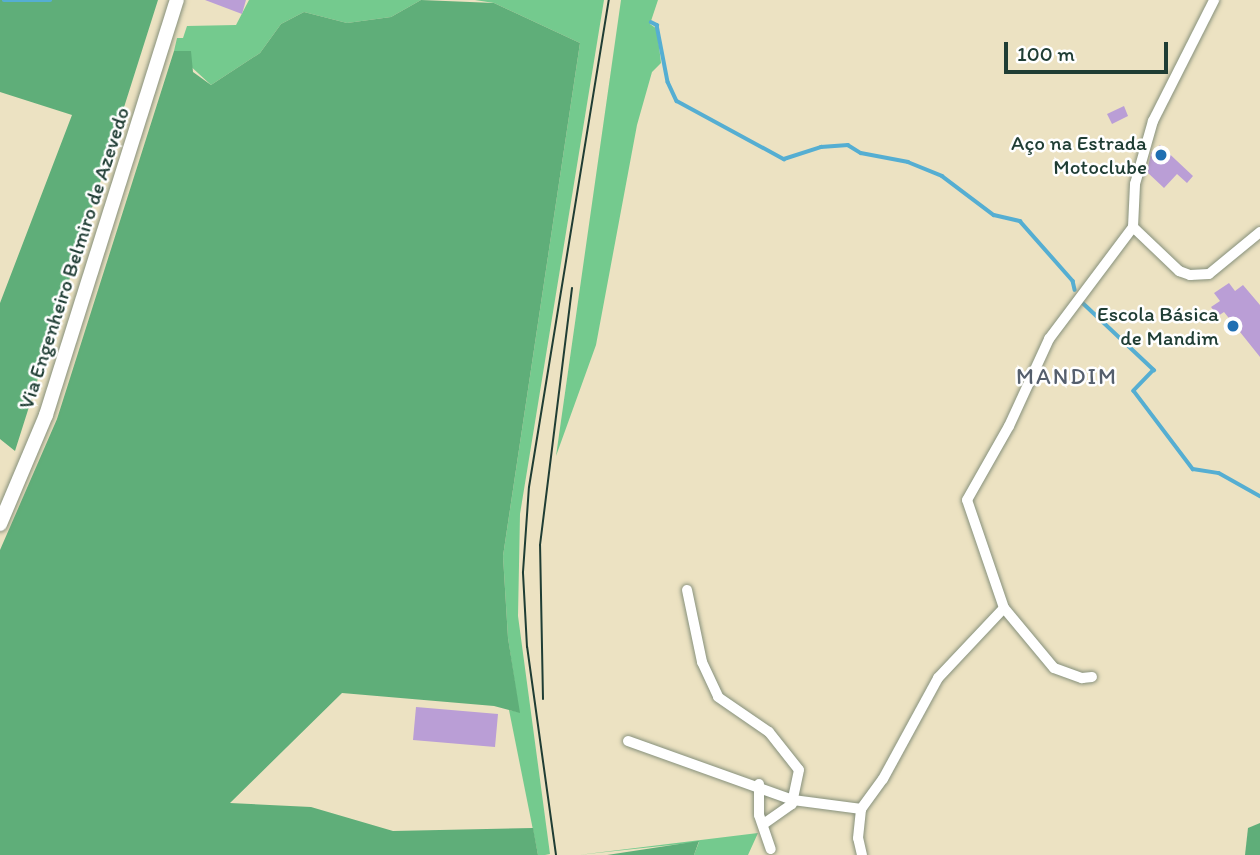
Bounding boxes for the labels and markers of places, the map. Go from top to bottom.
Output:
place label: Aço na Estrada Motoclube [1011,130,1147,180]
marker: Aço na Estrada Motoclube [1153,147,1169,163]
place label: Escola Básica de Mandim [1098,301,1219,351]
marker: Escola Básica de Mandim [1225,318,1241,334]

